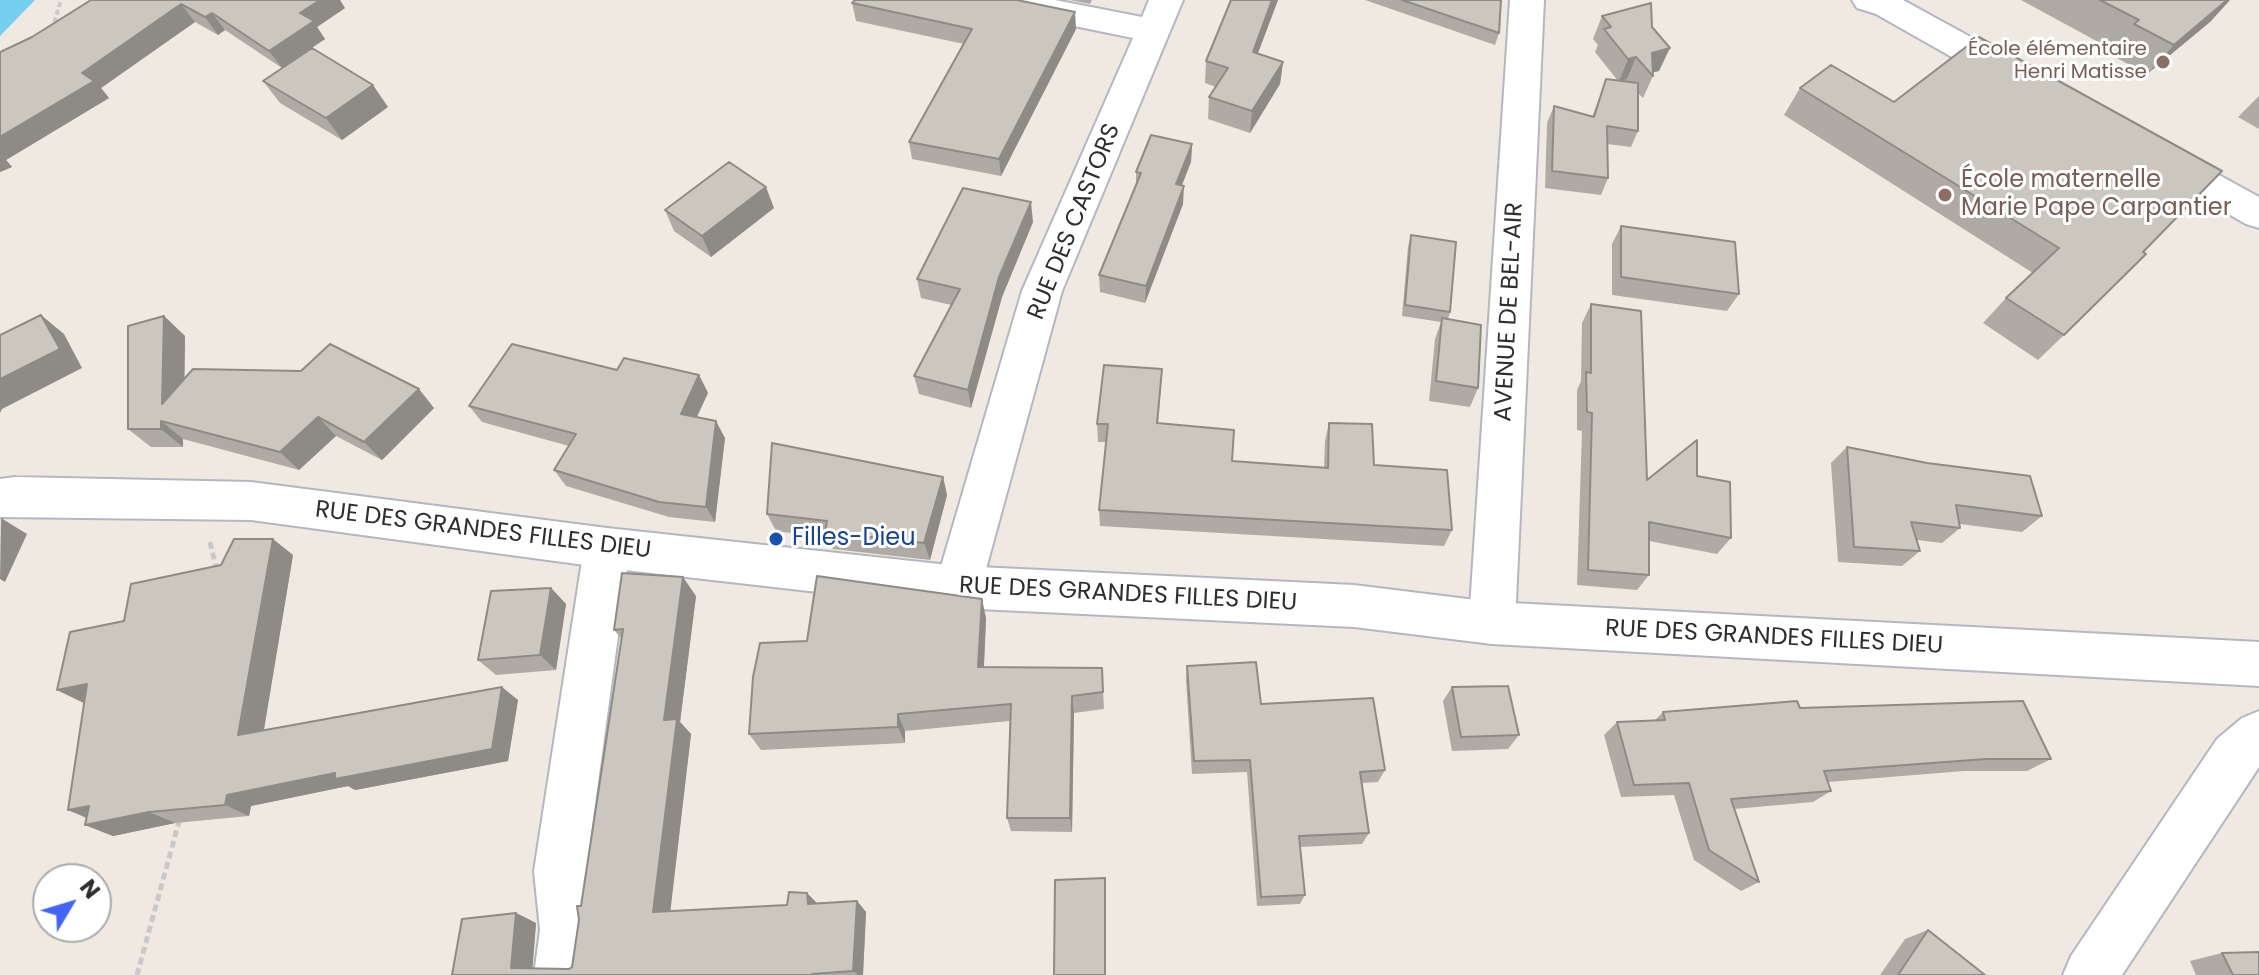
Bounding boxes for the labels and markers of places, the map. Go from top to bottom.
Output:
place label: École élémentaire Henri Matisse [1968,38,2147,85]
marker: École élémentaire Henri Matisse [2154,53,2172,71]
place label: École maternelle Marie Pape Carpantier [1961,167,2232,223]
marker: École maternelle Marie Pape Carpantier [1936,186,1954,204]
place label: Filles-Dieu [792,525,916,553]
marker: Filles-Dieu [767,530,785,548]

